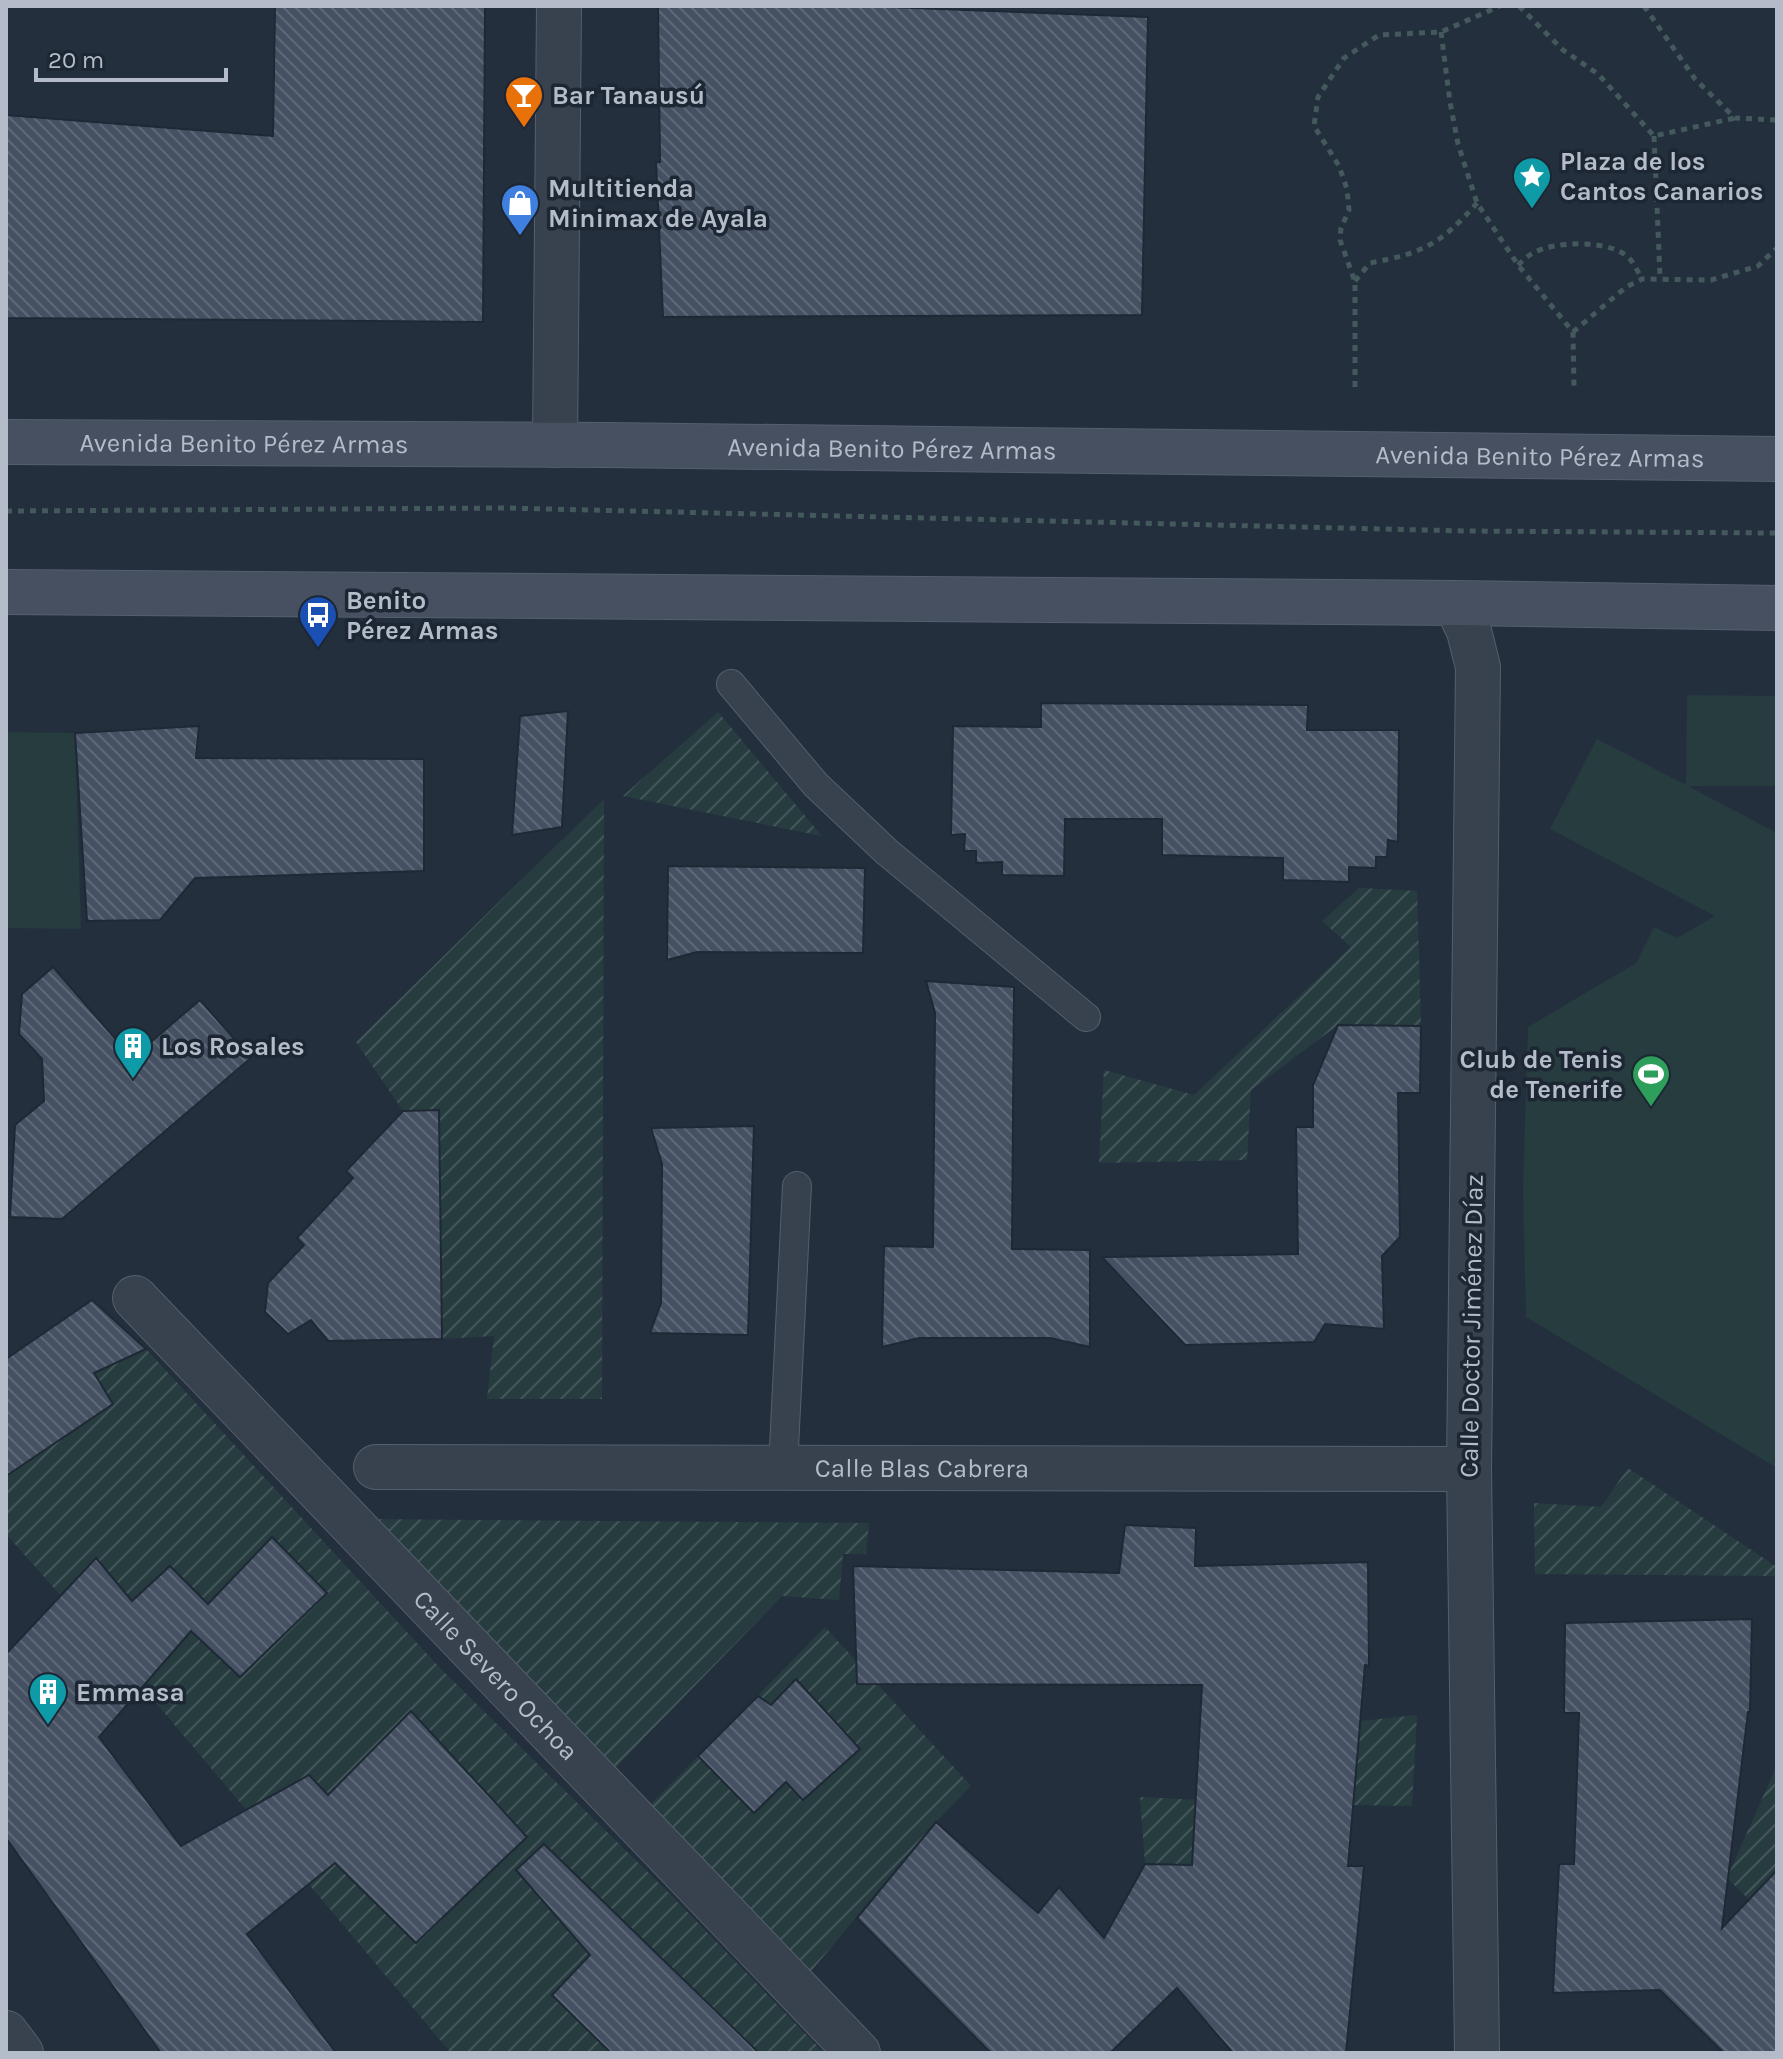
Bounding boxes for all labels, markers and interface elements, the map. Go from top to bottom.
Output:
scale bar [36,32,226,82]
text: 20 m [48,46,104,74]
bar icon: Bar Tanausú [503,74,545,129]
place label: Bar Tanausú [552,80,705,111]
place label: Plaza de los Cantos Canarios [1560,146,1763,207]
place icon: Plaza de los Cantos Canarios [1511,155,1553,210]
place label: Multitienda Minimax de Ayala [548,173,768,234]
shop icon: Multitienda Minimax de Ayala [499,182,541,237]
street label: Avenida Benito Pérez Armas [79,427,409,460]
street label: Avenida Benito Pérez Armas [727,431,1057,466]
street label: Avenida Benito Pérez Armas [1375,439,1705,474]
place label: Benito Pérez Armas [346,585,498,646]
bus stop icon: Benito Pérez Armas [297,594,339,649]
building icon: Los Rosales [112,1025,154,1080]
place label: Los Rosales [161,1031,305,1062]
place label: Club de Tenis de Tenerife [1460,1044,1623,1105]
sports icon: Club de Tenis de Tenerife [1630,1053,1672,1108]
street label: Calle Doctor Jiménez Díaz [1453,1174,1490,1478]
street label: Calle Blas Cabrera [815,1453,1029,1484]
street label: Calle Severo Ochoa [407,1584,584,1767]
building icon: Emmasa [27,1671,69,1726]
place label: Emmasa [76,1677,185,1708]

